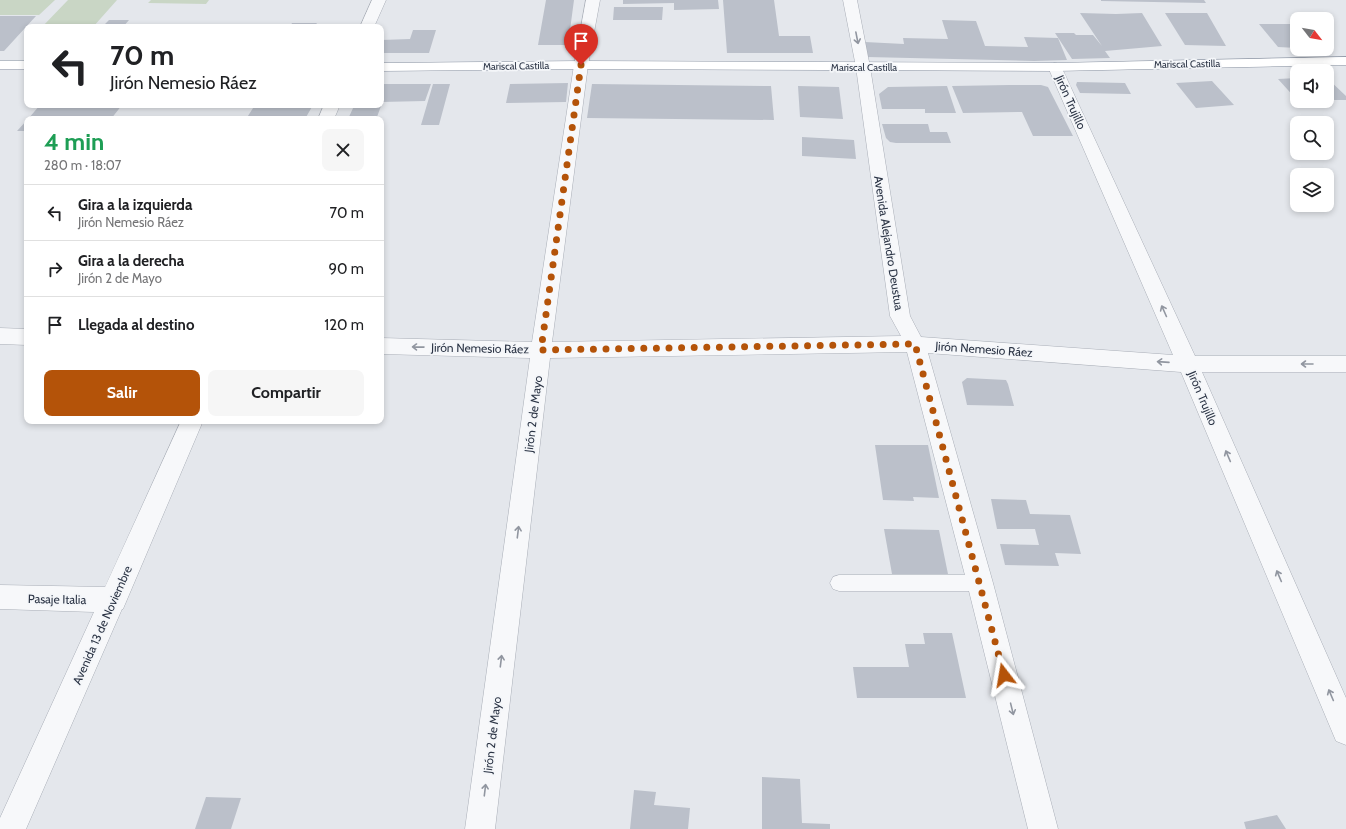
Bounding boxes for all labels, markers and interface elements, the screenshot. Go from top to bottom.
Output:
north arrow [1290,12,1334,56]
map controls [1290,12,1334,212]
pin [564,24,598,65]
icon: arrive [570,30,592,52]
one-way arrow [854,31,862,44]
text: 70 m [110,38,174,72]
icon: left [44,40,96,92]
street label: Mariscal Castilla [1154,57,1220,71]
street label: Mariscal Castilla [483,59,549,73]
street label: Mariscal Castilla [831,61,897,74]
button: sound [1290,64,1334,108]
text: Jirón Nemesio Ráez [110,72,257,94]
street label: Jirón Trujillo [1052,72,1090,132]
button: search [1290,116,1334,160]
text: 4 min [44,127,104,156]
button: close [322,129,364,171]
text: 280 m · 18:07 [44,157,121,173]
button: layers [1290,168,1334,212]
street label: Avenida Alejandro Deustua [871,175,907,312]
text: Gira a la izquierda [78,196,192,214]
icon: left [44,202,66,224]
text: 70 m [330,204,364,222]
text: Jirón Nemesio Ráez [78,214,184,230]
text: Gira a la derecha [78,252,184,270]
icon: right [44,258,66,280]
text: 90 m [328,260,364,278]
text: Jirón 2 de Mayo [78,270,162,286]
one-way arrow [1160,306,1168,318]
icon: arrive [44,314,66,336]
text: Llegada al destino [78,316,194,334]
text: 120 m [324,316,364,334]
street label: Jirón Nemesio Ráez [934,338,1034,360]
street label: Jirón Nemesio Ráez [430,340,529,356]
one-way arrow [412,343,425,351]
one-way arrow [1157,358,1170,365]
one-way arrow [1301,360,1314,368]
street label: Jirón Trujillo [1184,368,1221,428]
button: Salir [44,370,200,416]
button: Compartir [208,370,364,416]
street label: Jirón 2 de Mayo [521,374,545,454]
one-way arrow [1223,451,1231,463]
one-way arrow [514,526,522,539]
street label: Avenida 13 de Noviembre [69,563,135,687]
one-way arrow [1275,570,1282,582]
street label: Pasaje Italia [28,591,87,607]
position arrow [983,654,1025,696]
one-way arrow [498,655,505,668]
one-way arrow [1326,689,1334,701]
street label: Jirón 2 de Mayo [480,695,504,775]
one-way arrow [1009,702,1016,715]
one-way arrow [481,784,489,797]

